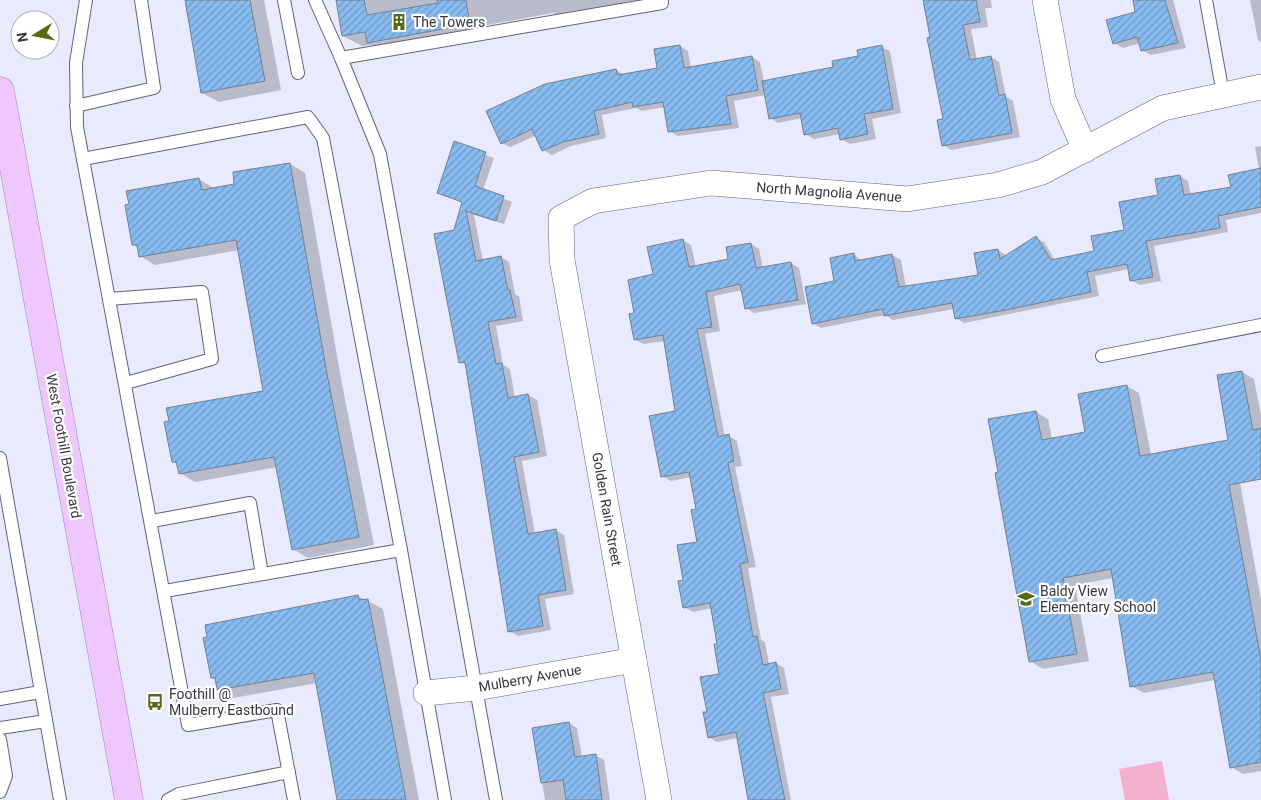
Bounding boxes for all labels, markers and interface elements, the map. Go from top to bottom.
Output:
north arrow [10,10,60,60]
building icon: The Towers [389,12,409,32]
place label: The Towers [413,14,485,30]
text: N [13,31,31,44]
street label: North Magnolia Avenue [756,179,902,205]
street label: West Foothill Boulevard [43,373,85,519]
street label: Golden Rain Street [589,451,625,568]
place label: Baldy View Elementary School [1040,583,1156,615]
school or university icon: Baldy View Elementary School [1016,589,1036,609]
street label: Mulberry Avenue [477,661,583,695]
place label: Foothill @ Mulberry Eastbound [169,686,294,718]
bus stop icon: Foothill @ Mulberry Eastbound [145,692,165,712]

